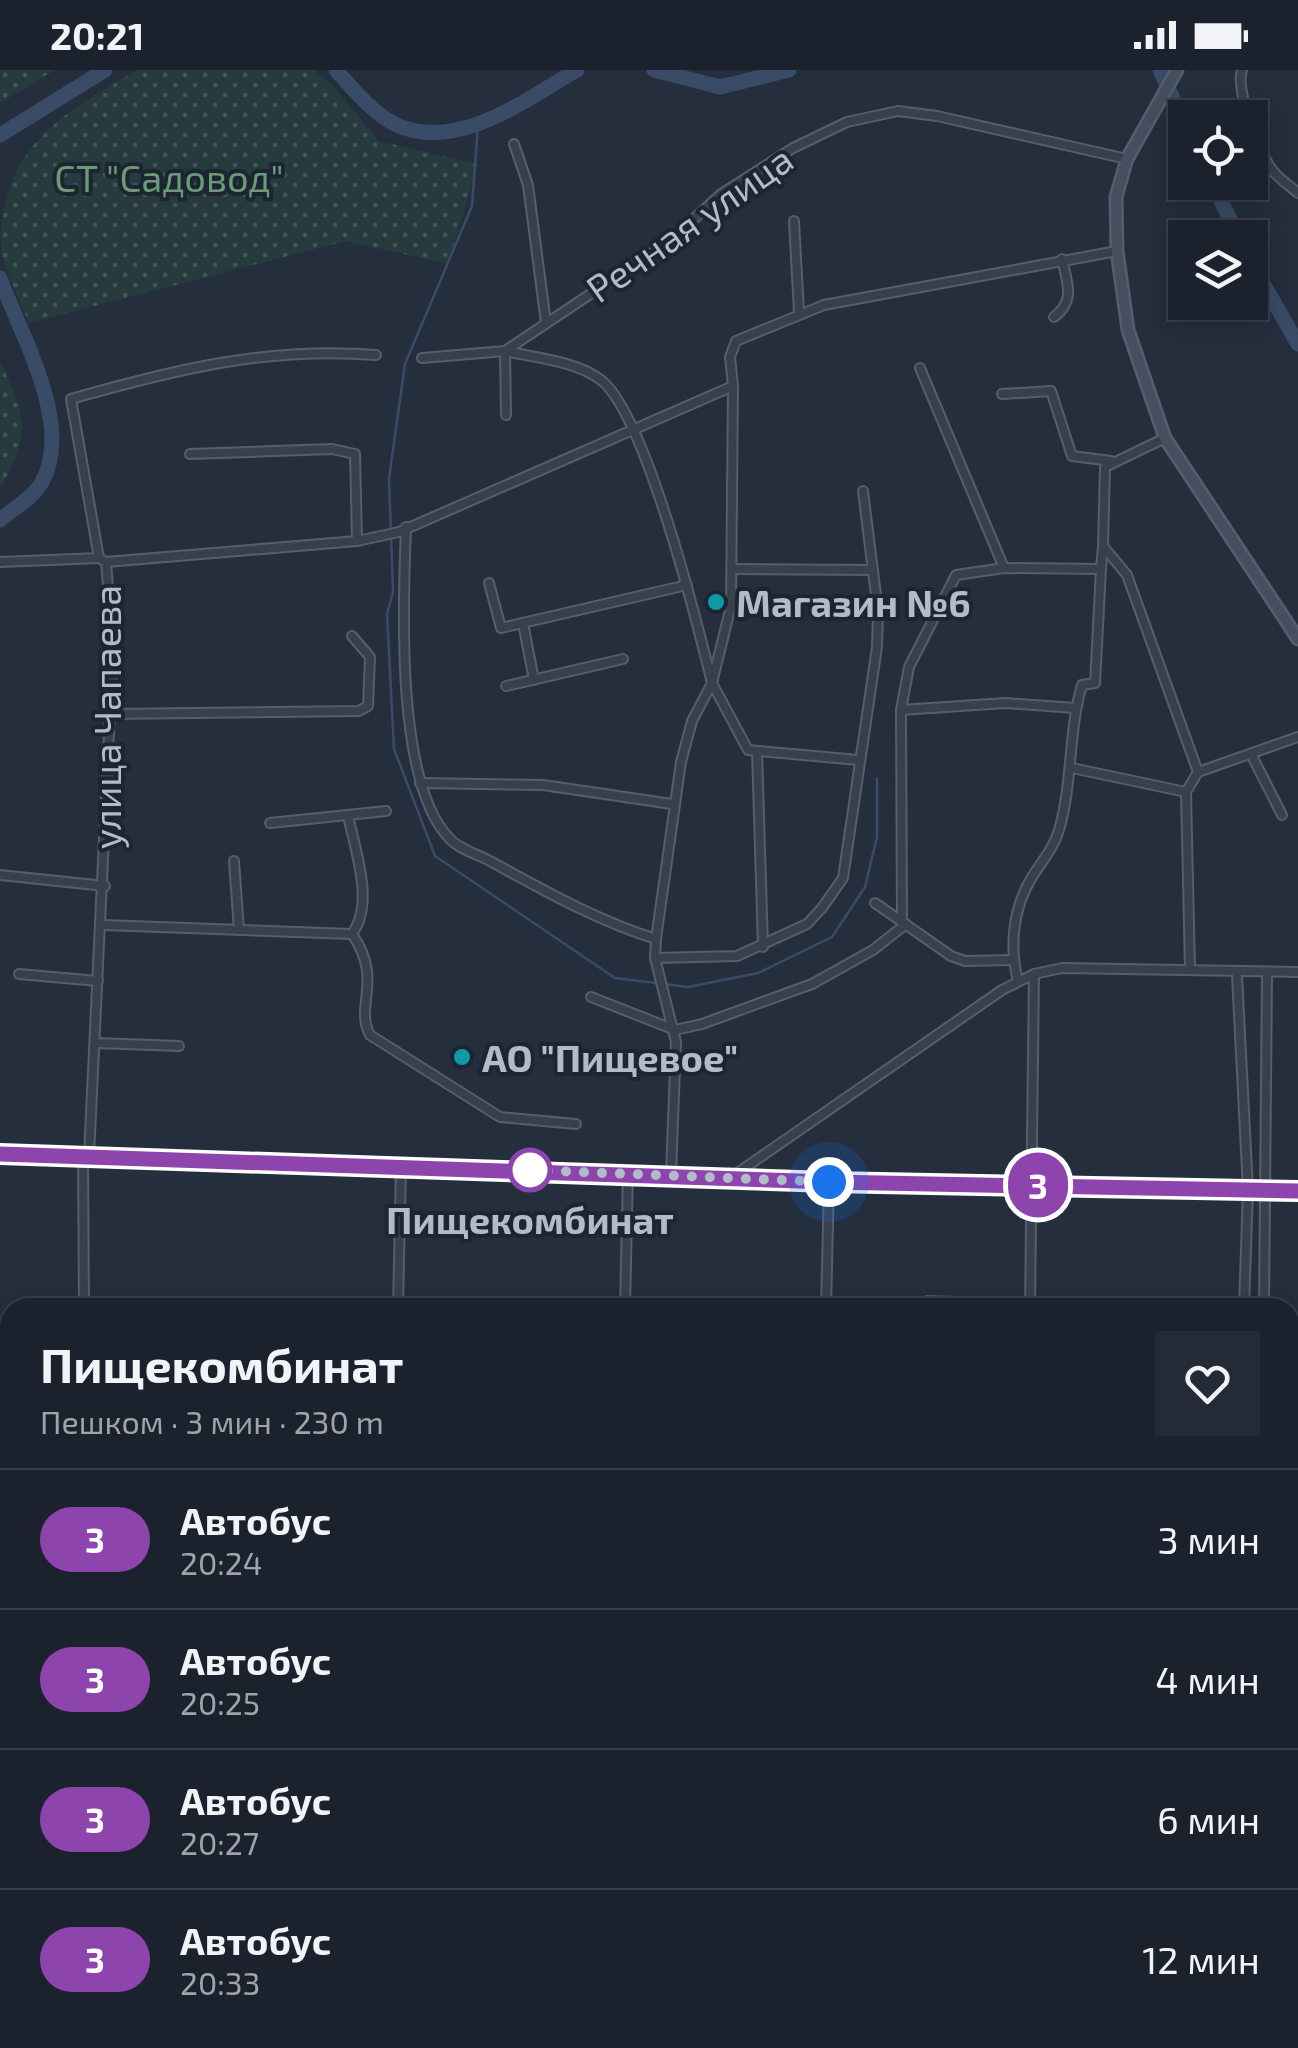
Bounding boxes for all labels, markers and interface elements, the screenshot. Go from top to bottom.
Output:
text: 20:21 [50,12,144,58]
map controls [1168,100,1268,320]
button: locate [1168,100,1268,200]
street label: Речная улица [577,135,801,311]
park label: СТ "Садовод" [54,154,284,200]
button: layers [1168,220,1268,320]
place label: Магазин №6 [736,579,971,625]
street label: улица Чапаева [83,585,129,849]
marker: Магазин №6 [705,591,727,613]
place label: АО "Пищевое" [482,1034,738,1080]
marker: АО "Пищевое" [451,1046,473,1068]
marker: Пищекомбинат [509,1149,551,1191]
line badge: 3 [1006,1152,1070,1218]
your location [804,1157,854,1207]
text: 3 [1028,1164,1048,1206]
place label: Пищекомбинат [386,1196,674,1242]
button: heart [1155,1331,1260,1436]
text: Пищекомбинат [40,1335,404,1393]
text: Пешком · 3 мин · 230 m [40,1402,384,1440]
text: Автобус [180,1497,331,1543]
text: 3 мин [1158,1516,1260,1562]
text: 3 [85,1518,105,1560]
text: 20:24 [180,1543,263,1581]
text: Автобус [180,1637,331,1683]
text: 4 мин [1155,1656,1260,1702]
text: 3 [85,1658,105,1700]
text: 20:25 [180,1683,260,1721]
text: Автобус [180,1777,331,1823]
text: 6 мин [1157,1796,1260,1842]
text: 3 [85,1798,105,1840]
text: 20:27 [180,1823,259,1861]
text: Автобус [180,1917,331,1963]
text: 12 мин [1142,1936,1260,1982]
text: 3 [85,1938,105,1980]
text: 20:33 [180,1963,260,2001]

